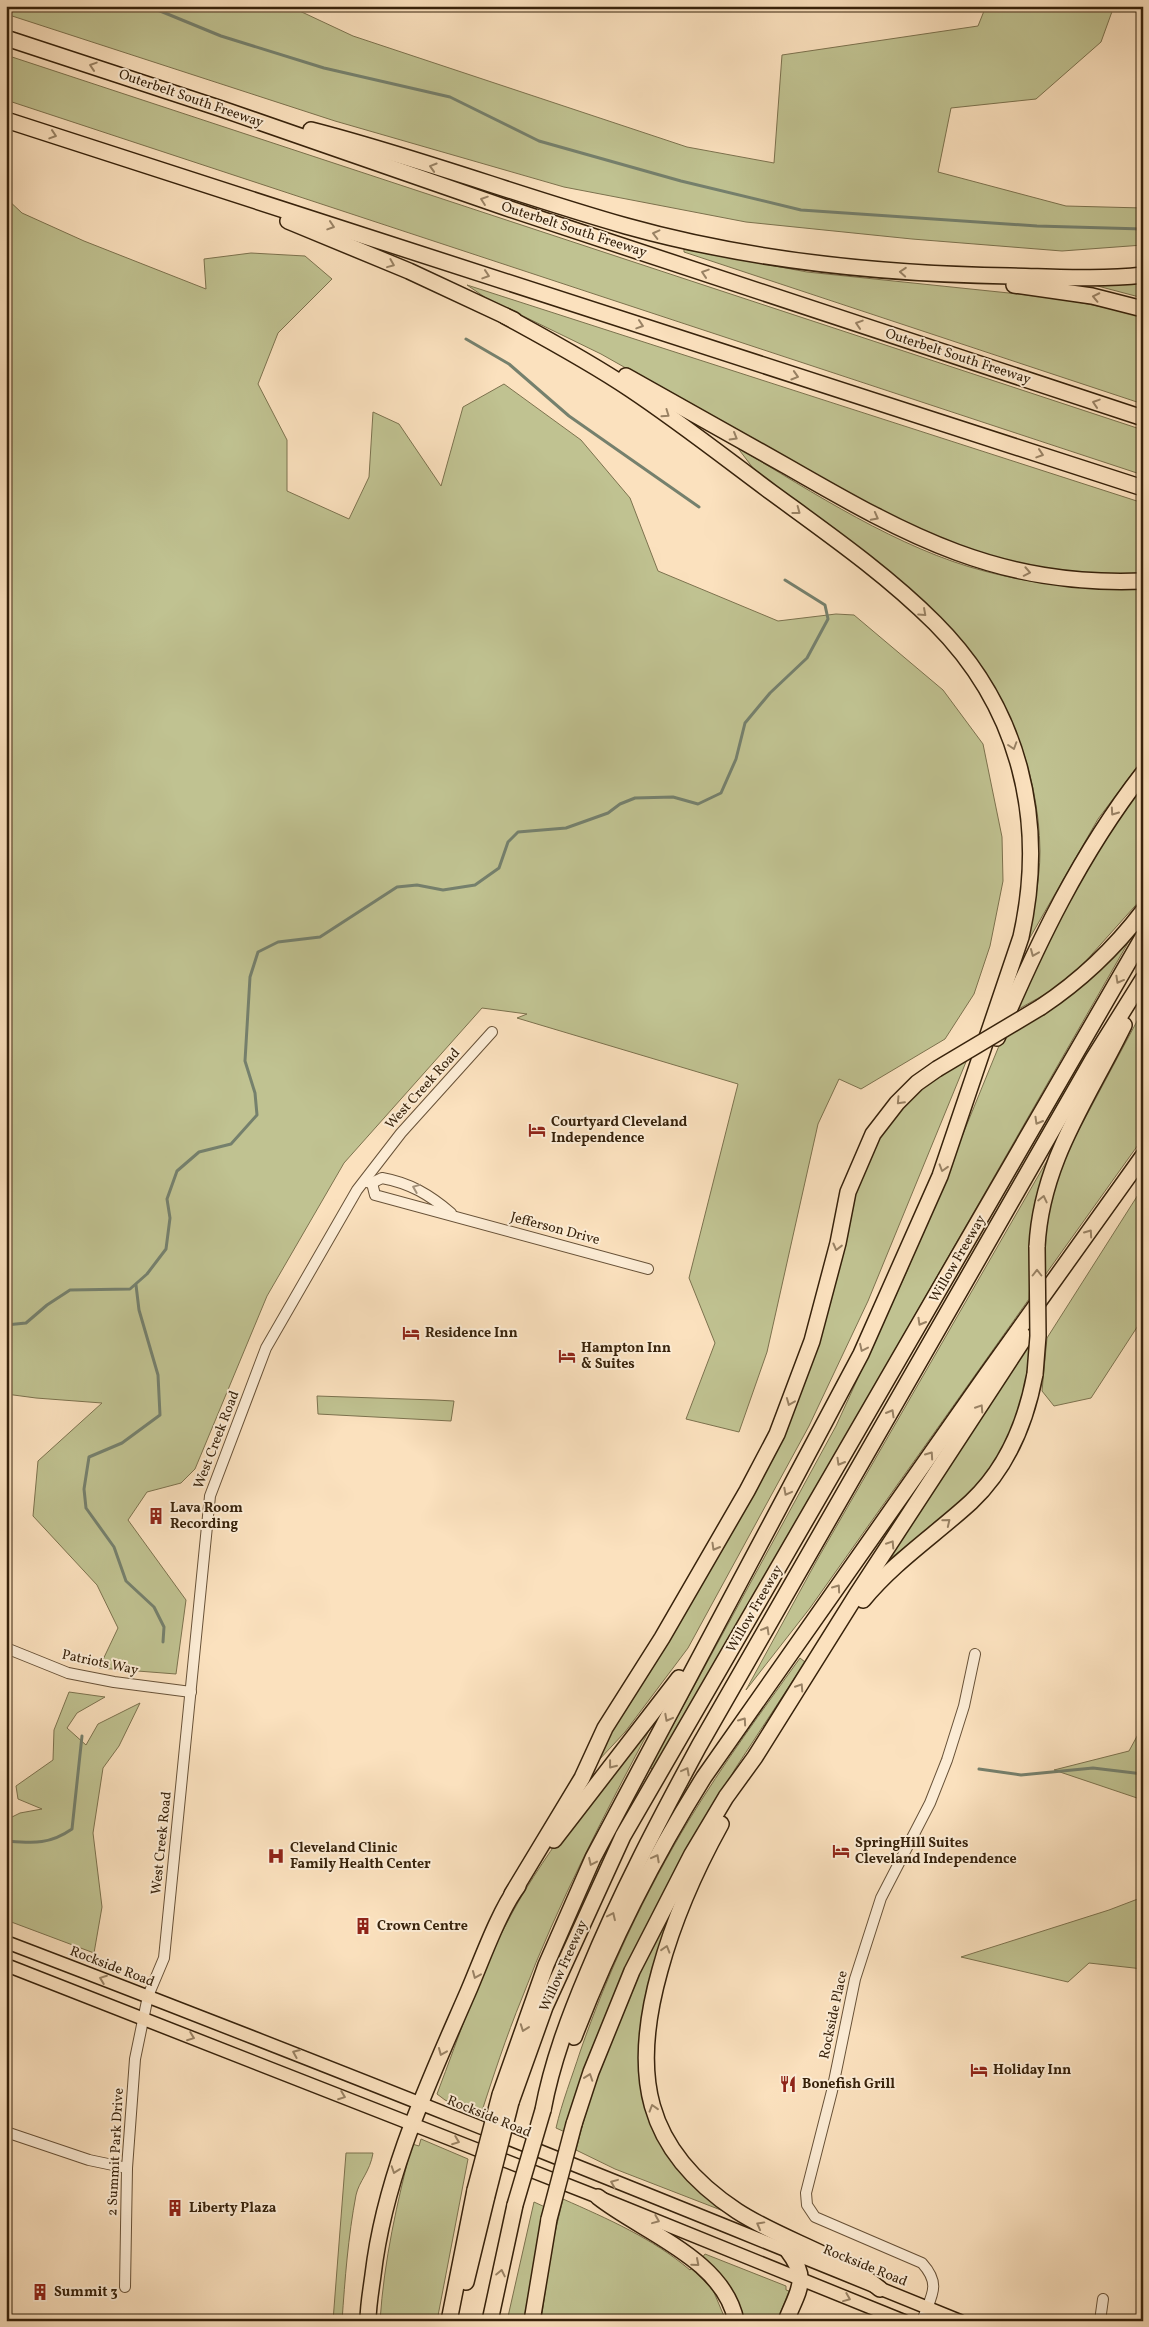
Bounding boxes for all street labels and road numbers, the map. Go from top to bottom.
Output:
street label: Outerbelt South Freeway [116,65,266,133]
street label: Outerbelt South Freeway [499,197,650,263]
street label: Outerbelt South Freeway [883,324,1034,390]
street label: West Creek Road [381,1044,465,1134]
street label: Jefferson Drive [508,1208,602,1250]
street label: Willow Freeway [925,1211,991,1306]
street label: West Creek Road [190,1388,244,1492]
street label: Willow Freeway [722,1561,788,1656]
street label: Patriots Way [60,1646,140,1680]
street label: West Creek Road [147,1790,177,1896]
street label: Willow Freeway [535,1917,593,2015]
street label: Rockside Road [67,1942,157,1992]
street label: Rockside Place [815,1969,853,2061]
street label: 2 Summit Park Drive [103,2087,129,2217]
street label: Rockside Road [444,2091,534,2143]
street label: Rockside Road [820,2240,910,2292]

